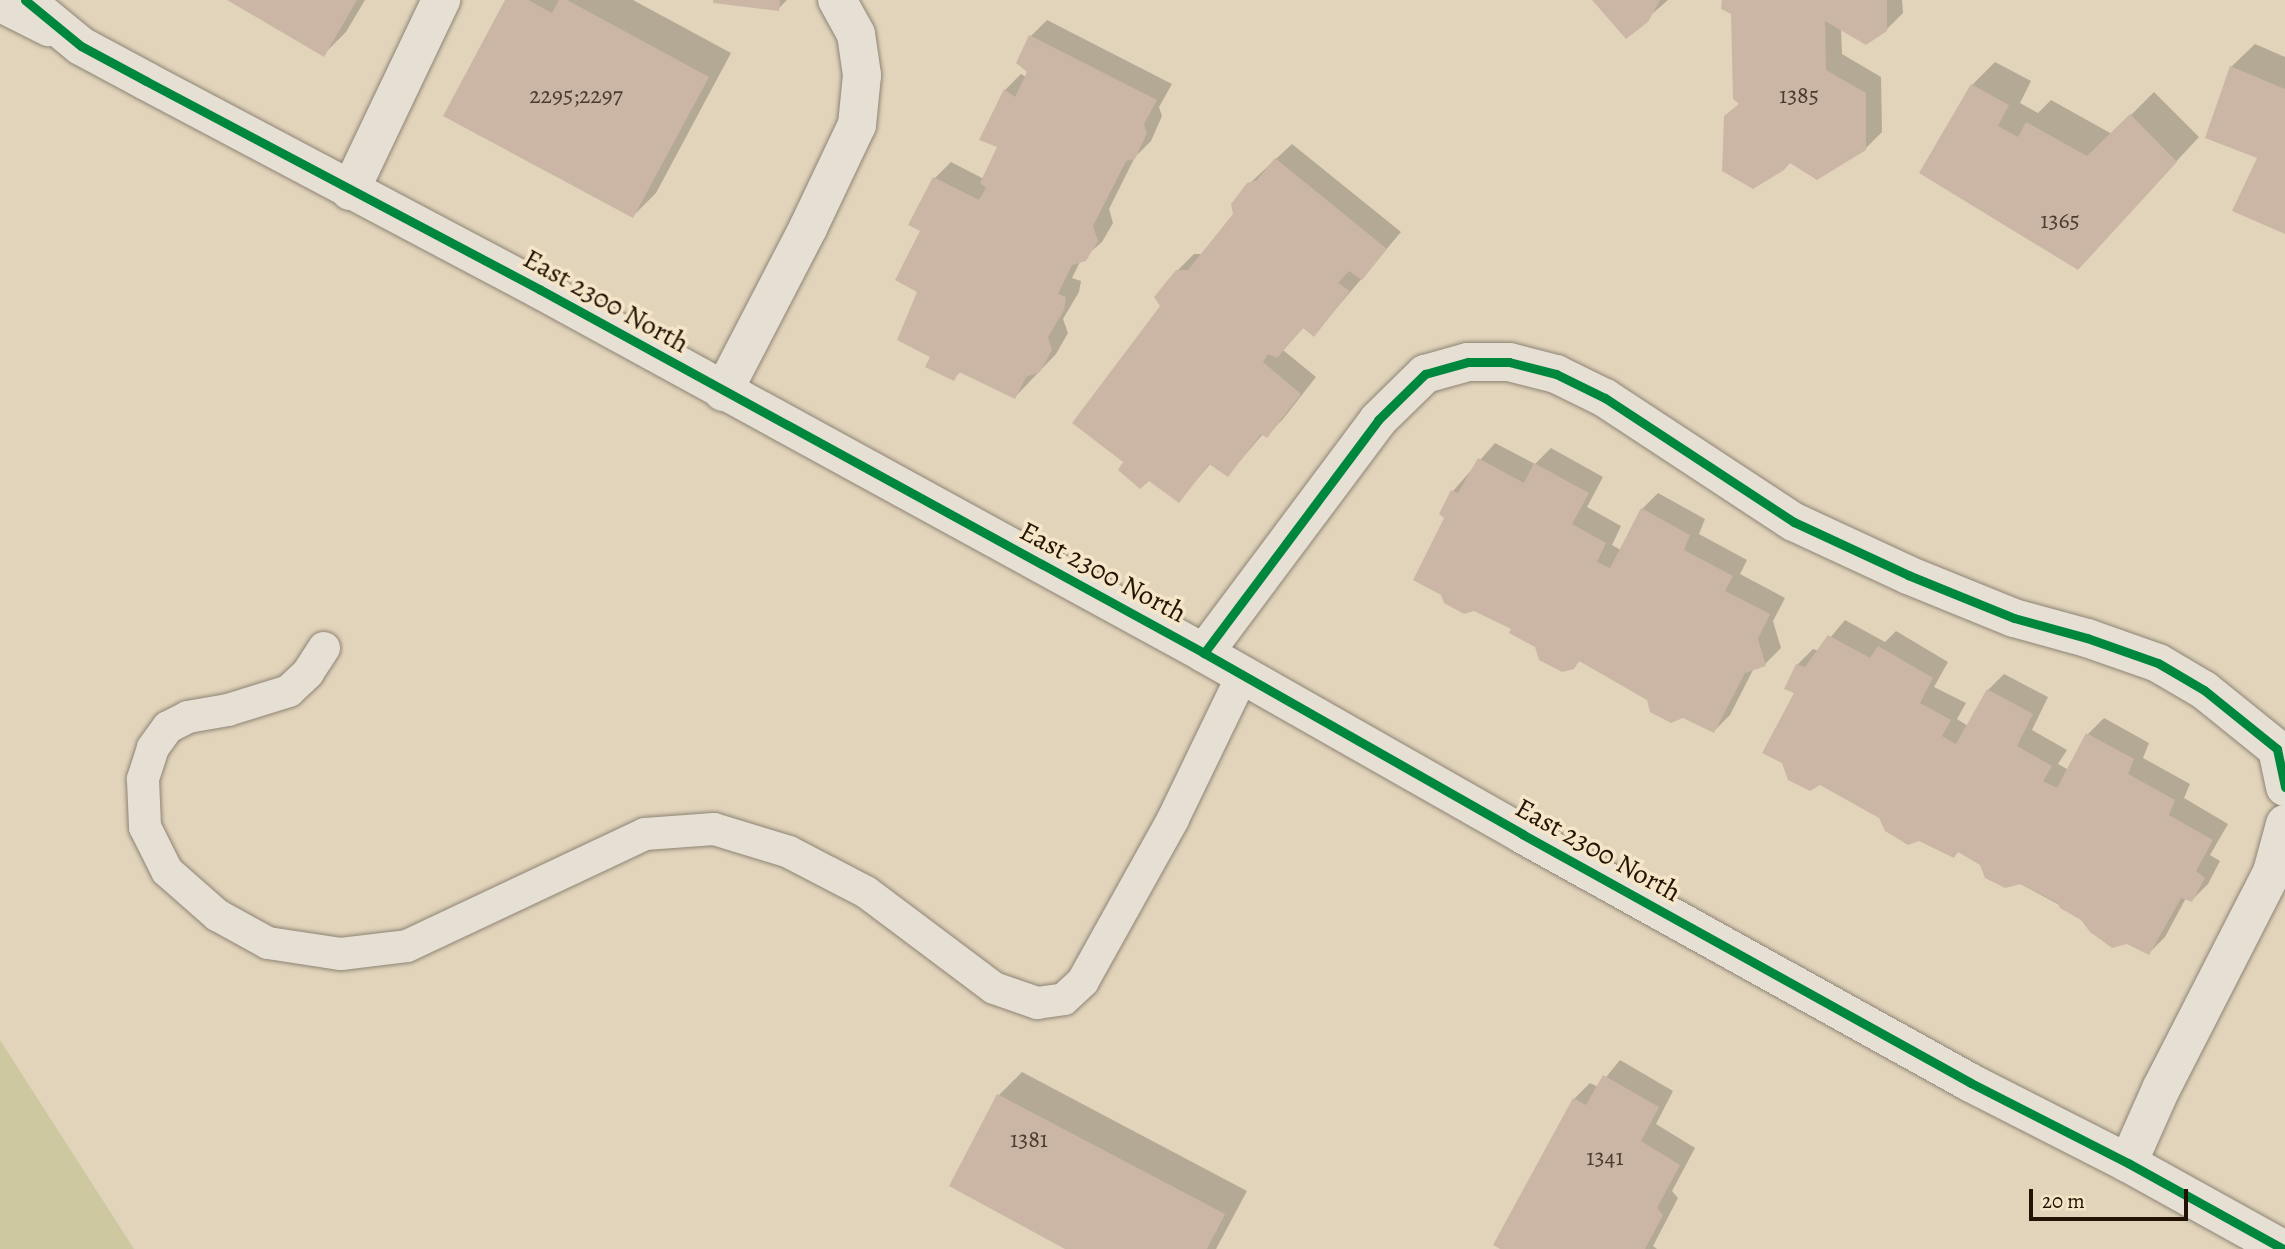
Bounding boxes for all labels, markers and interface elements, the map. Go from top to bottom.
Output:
house number: 2295;2297 [529,82,623,110]
house number: 1385 [1779,82,1819,110]
house number: 1365 [2040,207,2080,235]
street label: East 2300 North [517,242,695,360]
street label: East 2300 North [1014,514,1192,630]
street label: East 2300 North [1509,791,1687,909]
house number: 1381 [1010,1126,1048,1154]
house number: 1341 [1586,1144,1624,1172]
scale bar [2033,1176,2192,1220]
text: 20 m [2042,1187,2085,1215]

